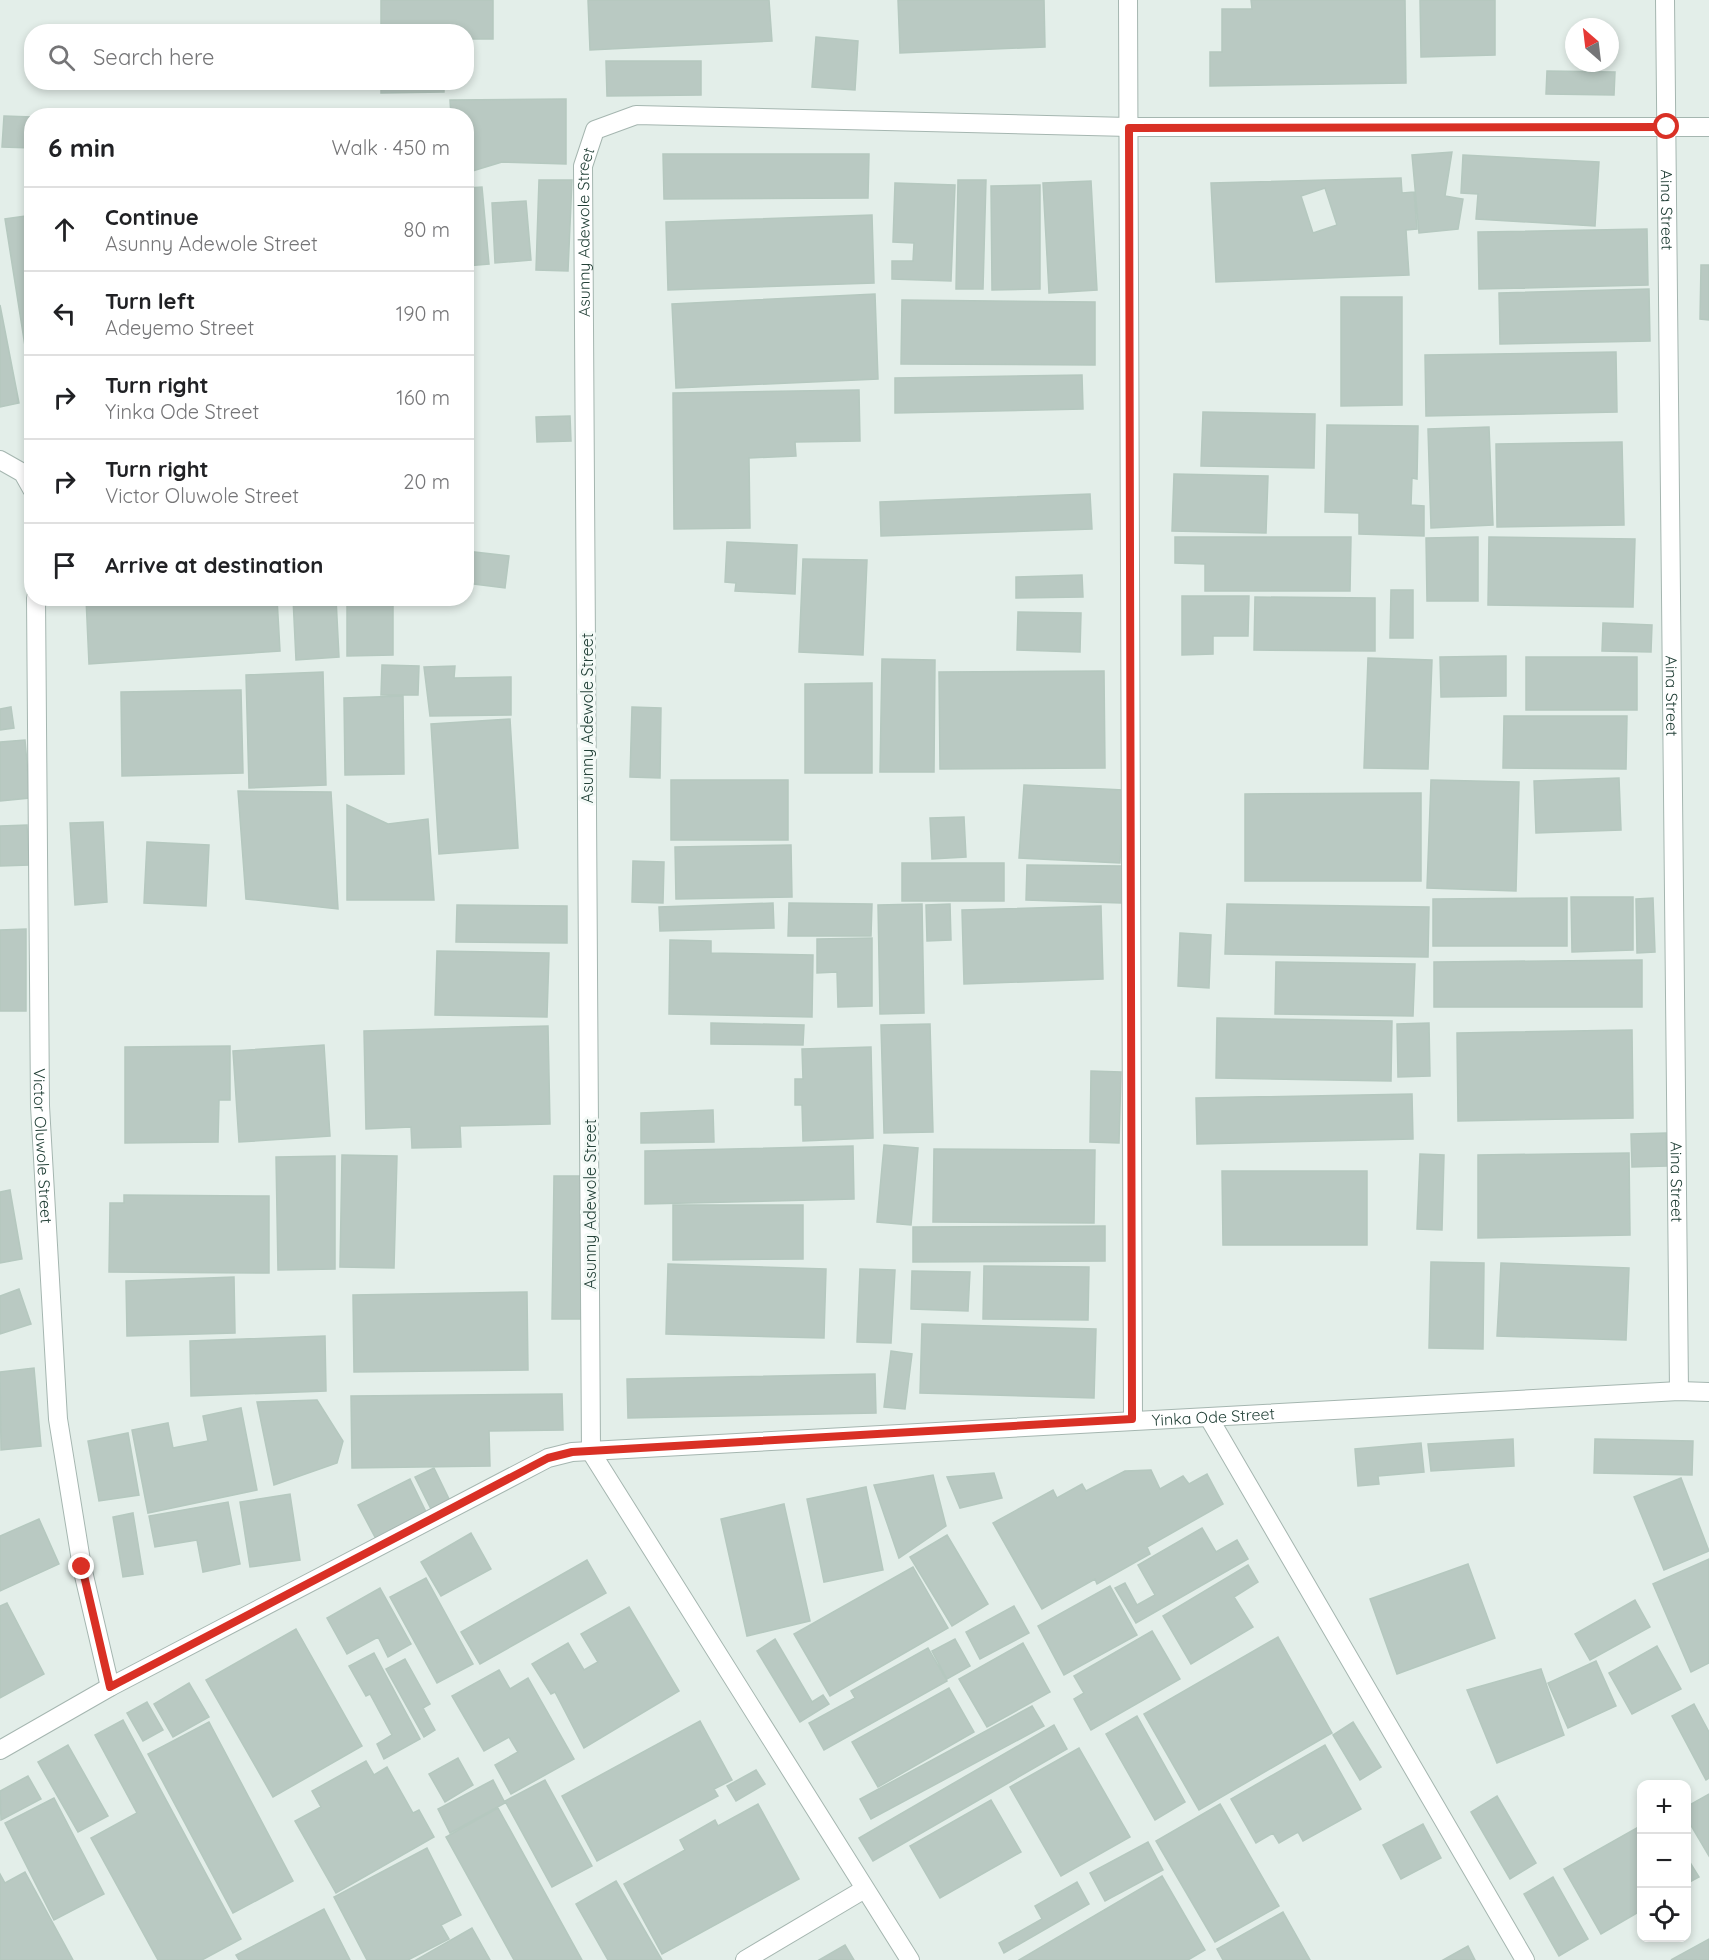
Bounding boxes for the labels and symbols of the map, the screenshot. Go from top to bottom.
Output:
north arrow [1565,18,1619,72]
route start [1653,113,1679,139]
street label: Asunny Adewole Street [572,144,599,317]
street label: Aina Street [1657,169,1678,251]
street label: Asunny Adewole Street [577,633,597,803]
street label: Aina Street [1662,655,1682,737]
street label: Victor Oluwole Street [30,1068,57,1224]
street label: Asunny Adewole Street [580,1119,600,1289]
street label: Aina Street [1666,1141,1687,1222]
street label: Yinka Ode Street [1151,1403,1275,1430]
route end [68,1553,94,1579]

